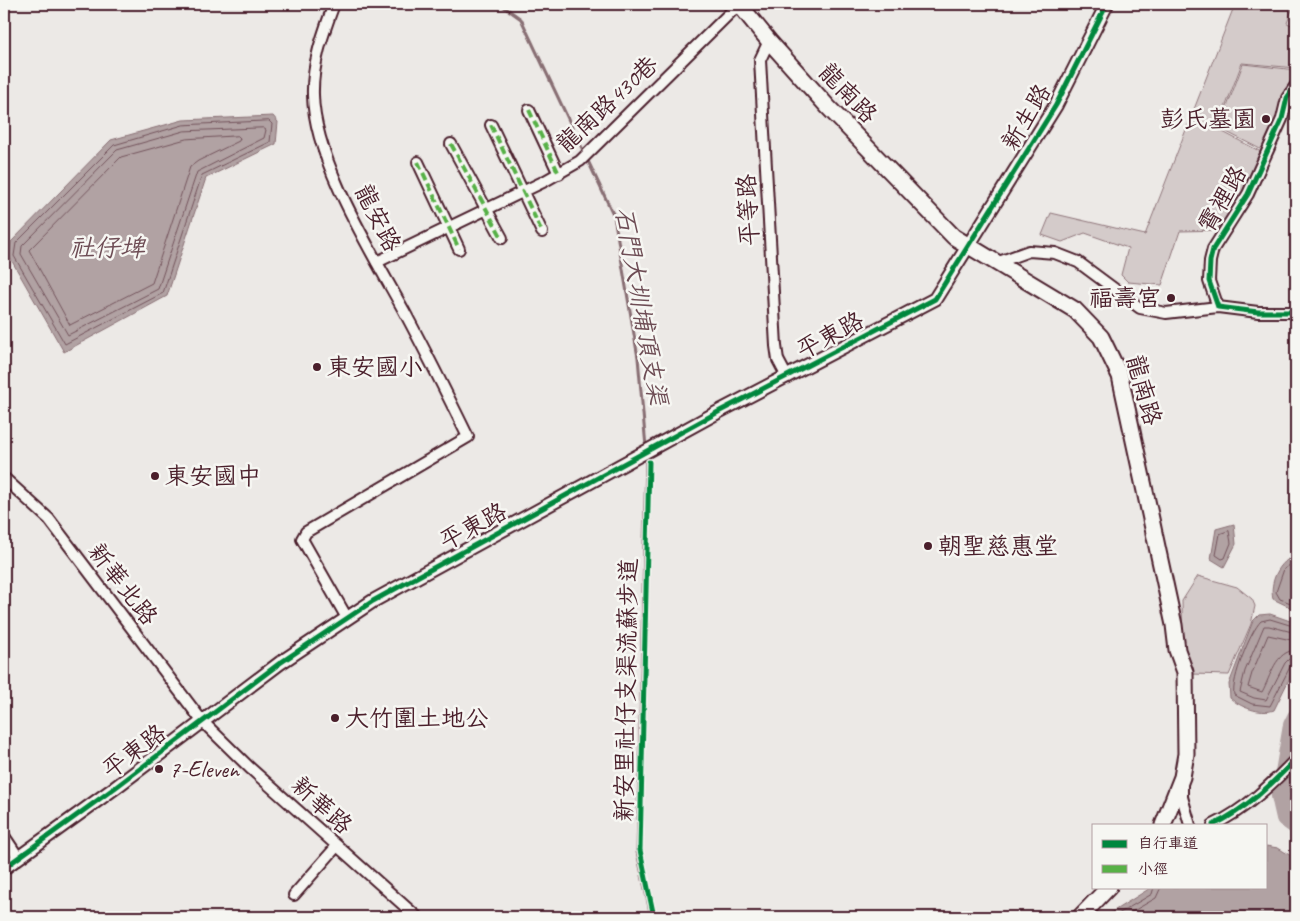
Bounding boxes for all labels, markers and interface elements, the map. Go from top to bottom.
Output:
street label: 龍南路430巷 [550,49,664,159]
street label: 龍南路 [812,57,884,129]
street label: 新生路 [995,78,1057,156]
place label: 彭氏墓園 [1160,104,1256,134]
marker: 彭氏墓園 [1260,113,1272,125]
street label: 霄裡路 [1191,160,1253,238]
street label: 平等路 [731,173,765,247]
street label: 龍安路 [348,179,408,257]
water label: 石門大圳埔頂支渠 [608,205,674,409]
water label: 社仔埤 [69,232,146,264]
place label: 福壽宮 [1089,283,1161,313]
marker: 福壽宮 [1165,292,1177,304]
street label: 平東路 [791,305,869,365]
street label: 龍南路 [1120,351,1168,429]
place label: 東安國小 [327,352,423,382]
marker: 東安國小 [311,361,323,373]
place label: 東安國中 [165,461,261,491]
marker: 東安國中 [149,470,161,482]
street label: 平東路 [434,496,512,556]
place label: 朝聖慈惠堂 [938,531,1058,561]
street label: 新華北路 [82,537,164,631]
marker: 朝聖慈惠堂 [922,540,934,552]
street label: 新安里社仔支渠流蘇步道 [609,558,643,822]
place label: 大竹圍土地公 [345,703,489,733]
marker: 大竹圍土地公 [329,712,341,724]
street label: 平東路 [96,717,172,785]
place label: 7-Eleven [169,754,240,784]
marker: 7-Eleven [153,763,165,775]
street label: 新華路 [285,770,359,840]
legend [1092,824,1268,888]
text: 自行車道 [1138,834,1198,853]
text: 小徑 [1138,860,1168,879]

